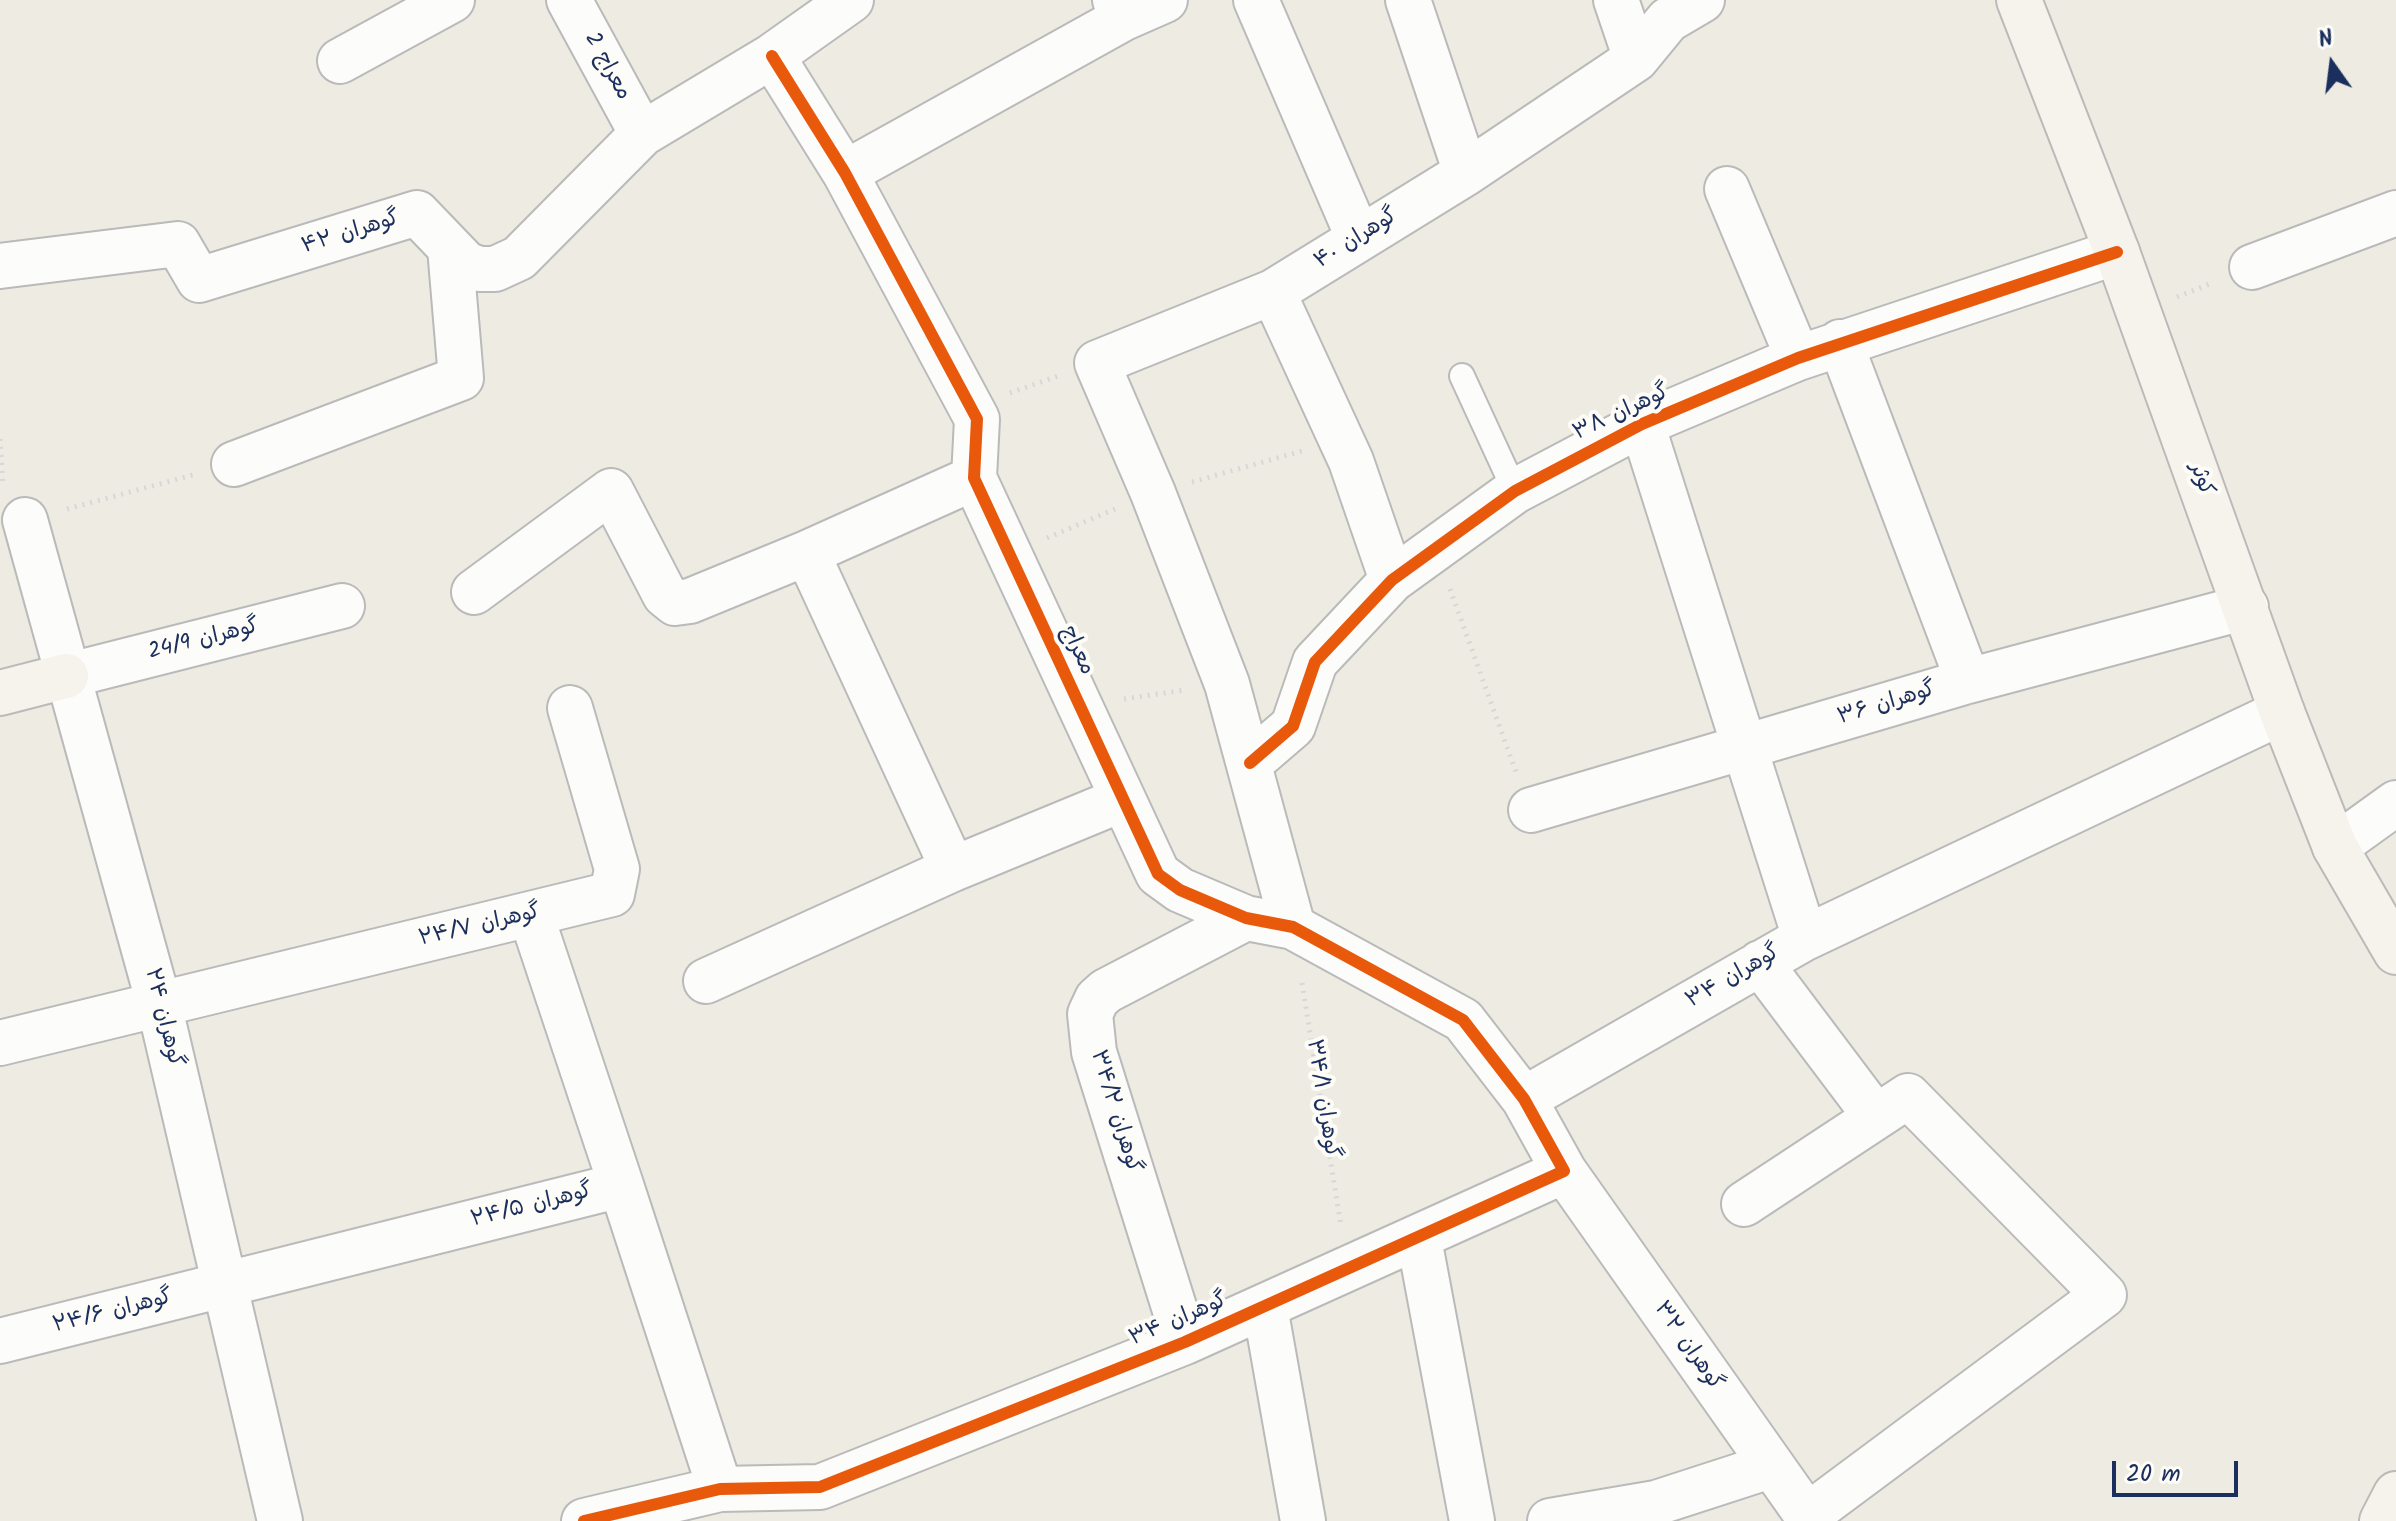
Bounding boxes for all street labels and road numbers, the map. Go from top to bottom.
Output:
street label: معراج 2 [577,29,635,105]
street label: گوهران ۴۰ [1310,204,1404,276]
street label: گوهران ۴۲ [299,207,403,261]
street label: گوهران ۳۸ [1570,380,1674,448]
street label: کوثر [2182,460,2218,500]
street label: گوهران 24/9 [146,614,262,668]
street label: معراج [1053,622,1099,680]
street label: گوهران ۳۶ [1835,678,1939,732]
street label: گوهران ۲۴/۷ [416,900,544,954]
street label: گوهران ۳۴ [1682,940,1786,1016]
street label: گوهران ۲۴ [137,966,187,1070]
street label: گوهران ۳۴/۱ [1299,1038,1343,1160]
street label: گوهران ۳۴/۲ [1083,1047,1145,1177]
street label: گوهران ۲۴/۵ [469,1179,595,1235]
street label: گوهران ۲۴/۶ [50,1285,176,1341]
street label: گوهران ۳۴ [1126,1288,1232,1354]
street label: گوهران ۳۲ [1647,1297,1727,1397]

